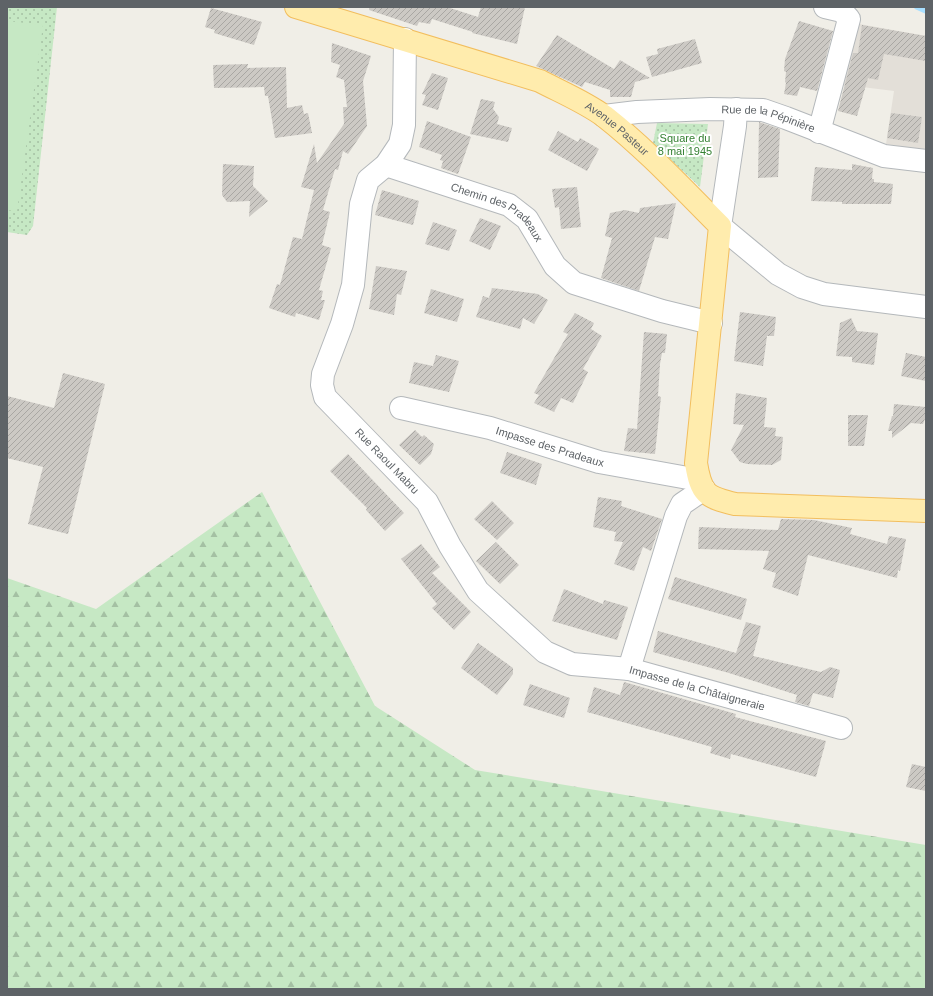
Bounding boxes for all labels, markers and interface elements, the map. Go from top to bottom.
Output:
street label: Avenue Pasteur [583,99,651,158]
street label: Rue de la Pépinière [721,103,817,135]
park label: Square du 8 mai 1945 [658,132,712,157]
street label: Chemin des Pradeaux [449,180,545,244]
street label: Impasse des Pradeaux [494,424,605,469]
street label: Rue Raoul Mabru [353,426,421,496]
street label: Impasse de la Châtaigneraie [628,663,766,713]

